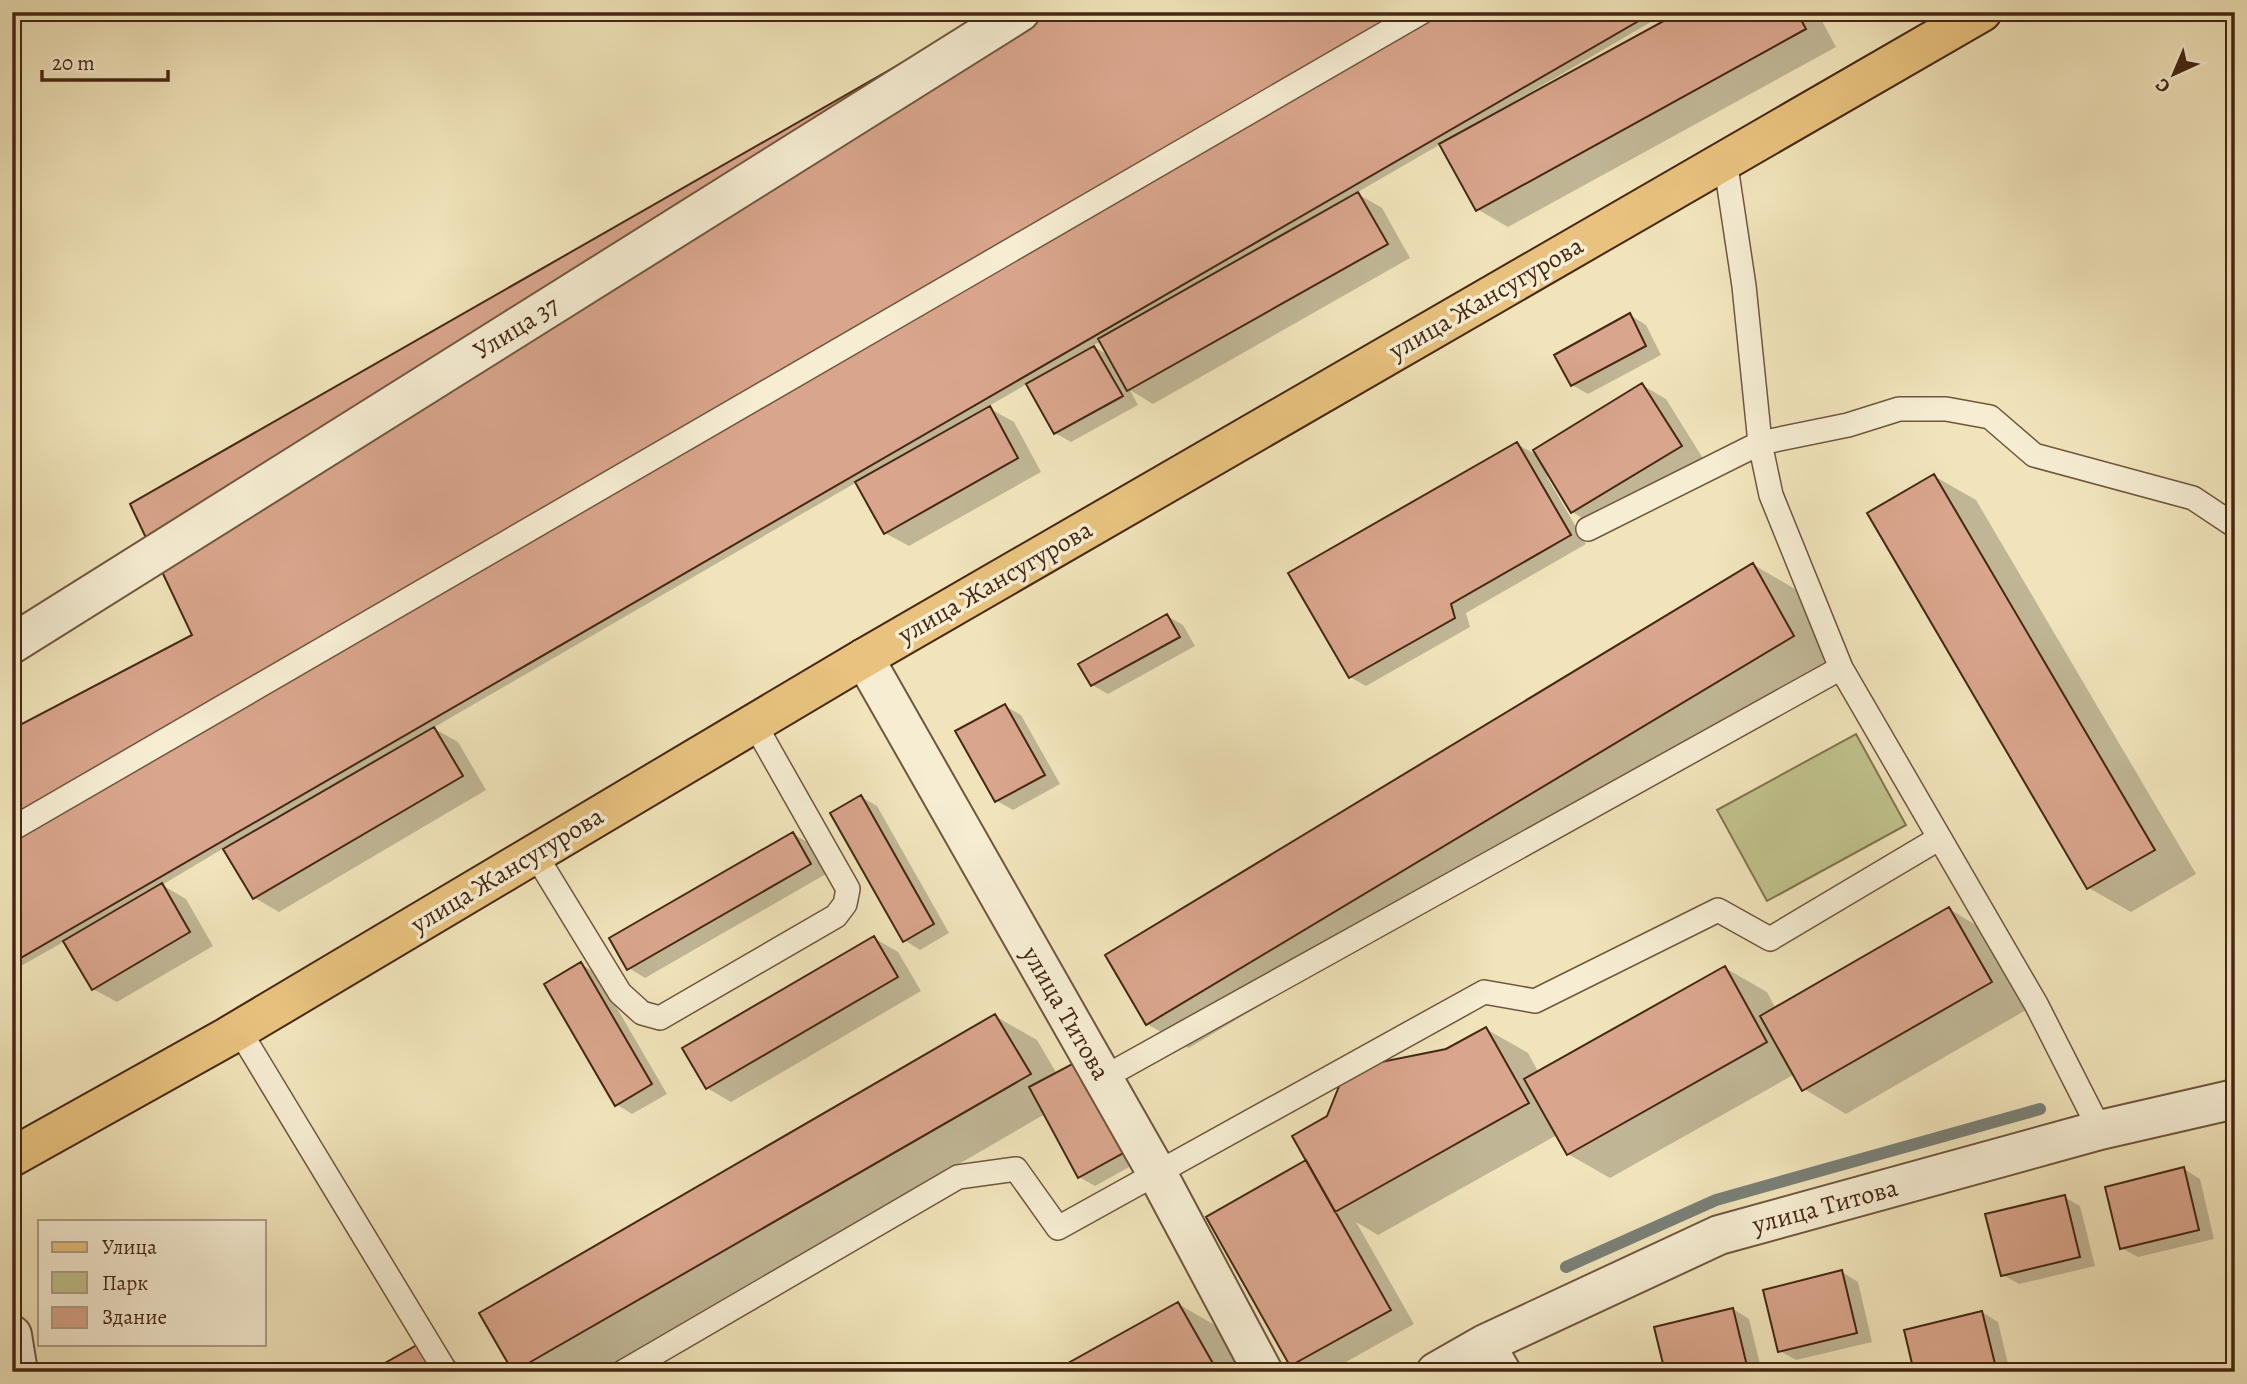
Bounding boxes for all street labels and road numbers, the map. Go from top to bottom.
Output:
street label: улица Жансугурова [1382,228,1590,368]
street label: Улица 37 [466,288,566,368]
street label: улица Жансугурова [891,512,1099,652]
street label: улица Жансугурова [403,799,610,942]
street label: улица Титова [1013,939,1118,1086]
street label: улица Титова [1747,1170,1902,1242]

